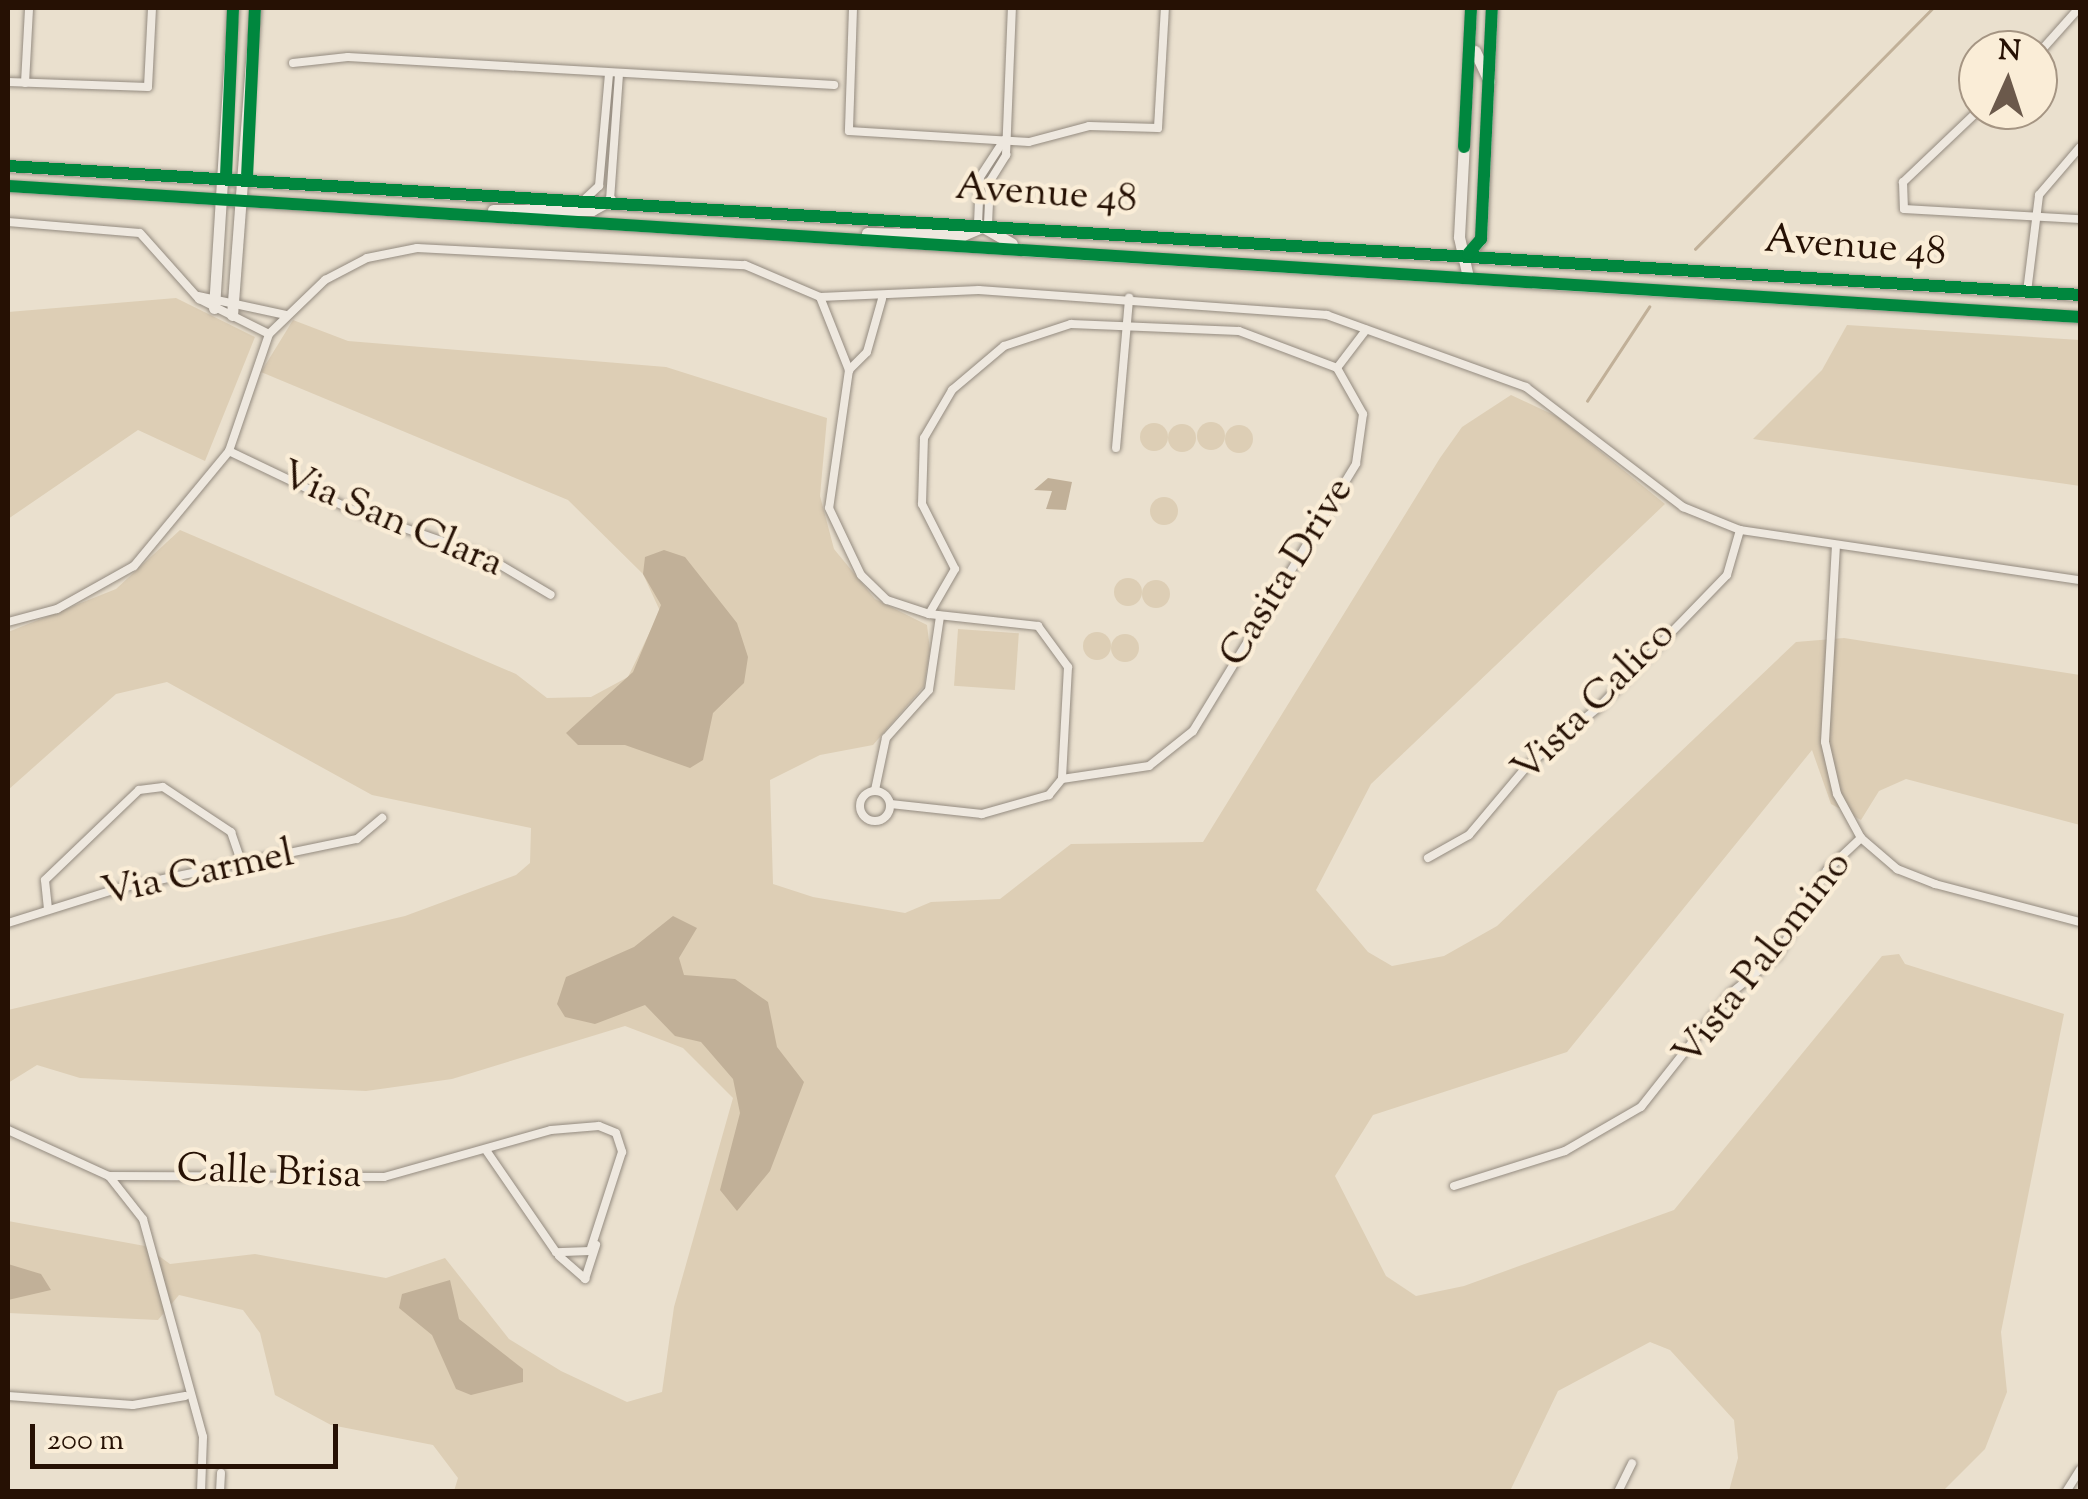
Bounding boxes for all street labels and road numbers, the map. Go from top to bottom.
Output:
street label: Avenue 48 [953,165,1139,225]
street label: Avenue 48 [1762,218,1948,278]
street label: Via San Clara [272,453,510,589]
street label: Casita Drive [1211,470,1365,676]
street label: Vista Calico [1504,612,1686,794]
street label: Via Carmel [98,831,298,919]
street label: Vista Palomino [1665,843,1863,1077]
street label: Calle Brisa [176,1147,362,1201]

